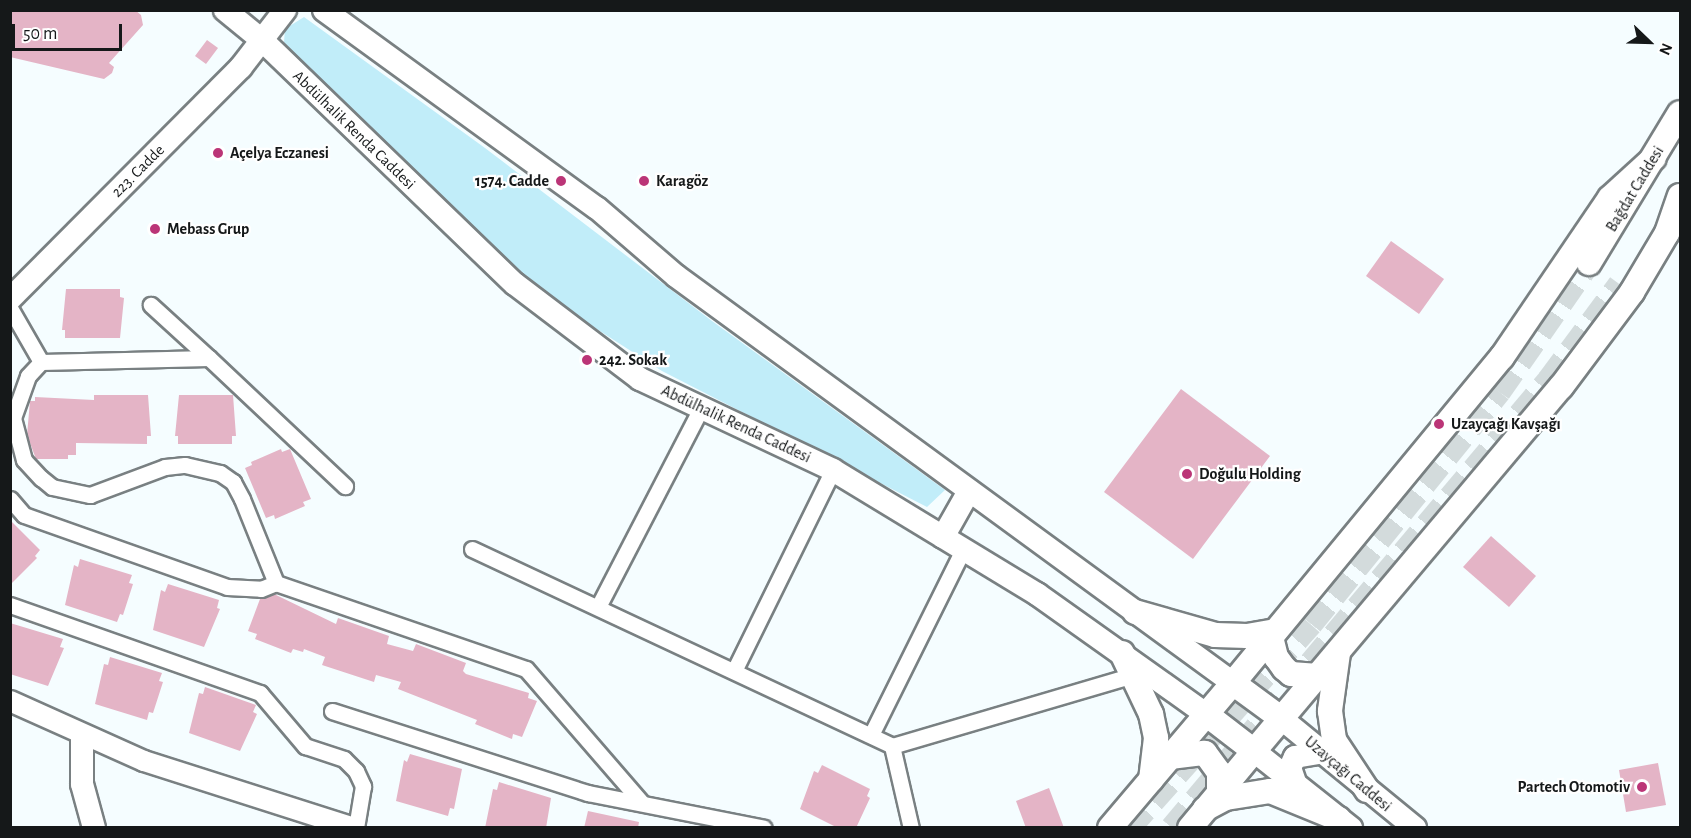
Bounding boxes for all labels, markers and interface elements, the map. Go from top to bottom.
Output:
scale bar [15,12,124,50]
north arrow [1619,12,1679,72]
text: 50 m [23,25,57,43]
text: N [1656,41,1675,57]
street label: Abdülhalik Renda Caddesi [289,66,419,194]
street label: 223. Cadde [107,140,169,202]
place label: Açelya Eczanesi [230,143,329,163]
street label: Bağdat Caddesi [1602,143,1668,235]
marker: Açelya Eczanesi [211,146,225,160]
place label: 1574. Cadde [475,171,549,191]
place label: Karagöz [656,171,708,191]
marker: 1574. Cadde [554,174,568,188]
marker: Karagöz [637,174,651,188]
place label: Mebass Grup [167,219,249,239]
marker: Mebass Grup [148,222,162,236]
place label: 242. Sokak [599,350,667,370]
marker: 242. Sokak [580,353,594,367]
street label: Abdülhalik Renda Caddesi [658,381,814,467]
place label: Uzayçağı Kavşağı [1451,414,1561,434]
marker: Uzayçağı Kavşağı [1432,417,1446,431]
place label: Doğulu Holding [1199,464,1301,484]
marker: Doğulu Holding [1180,467,1194,481]
street label: Uzayçağı Caddesi [1301,732,1395,816]
place label: Partech Otomotiv [1517,777,1630,797]
marker: Partech Otomotiv [1635,780,1649,794]

